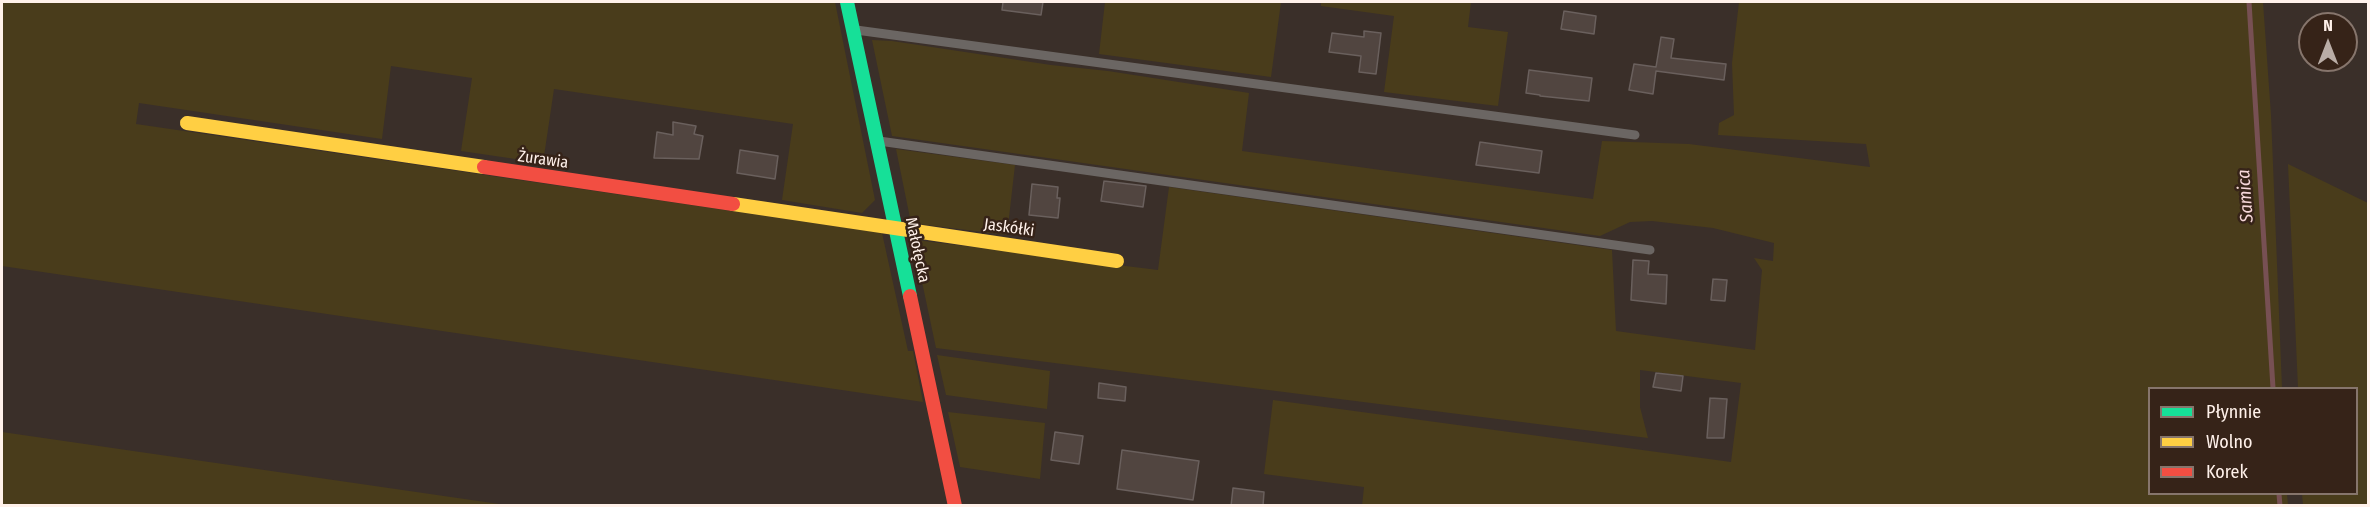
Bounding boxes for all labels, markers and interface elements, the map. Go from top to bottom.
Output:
north arrow [2298,12,2358,72]
text: N [2323,16,2333,35]
street label: Żurawia [517,147,569,173]
water label: Samica [2233,169,2259,223]
street label: Jaskółki [983,215,1035,241]
street label: Małołęcka [901,216,933,284]
legend [2148,387,2358,495]
text: Płynnie [2206,401,2261,423]
text: Wolno [2206,431,2252,453]
text: Korek [2206,461,2248,483]

